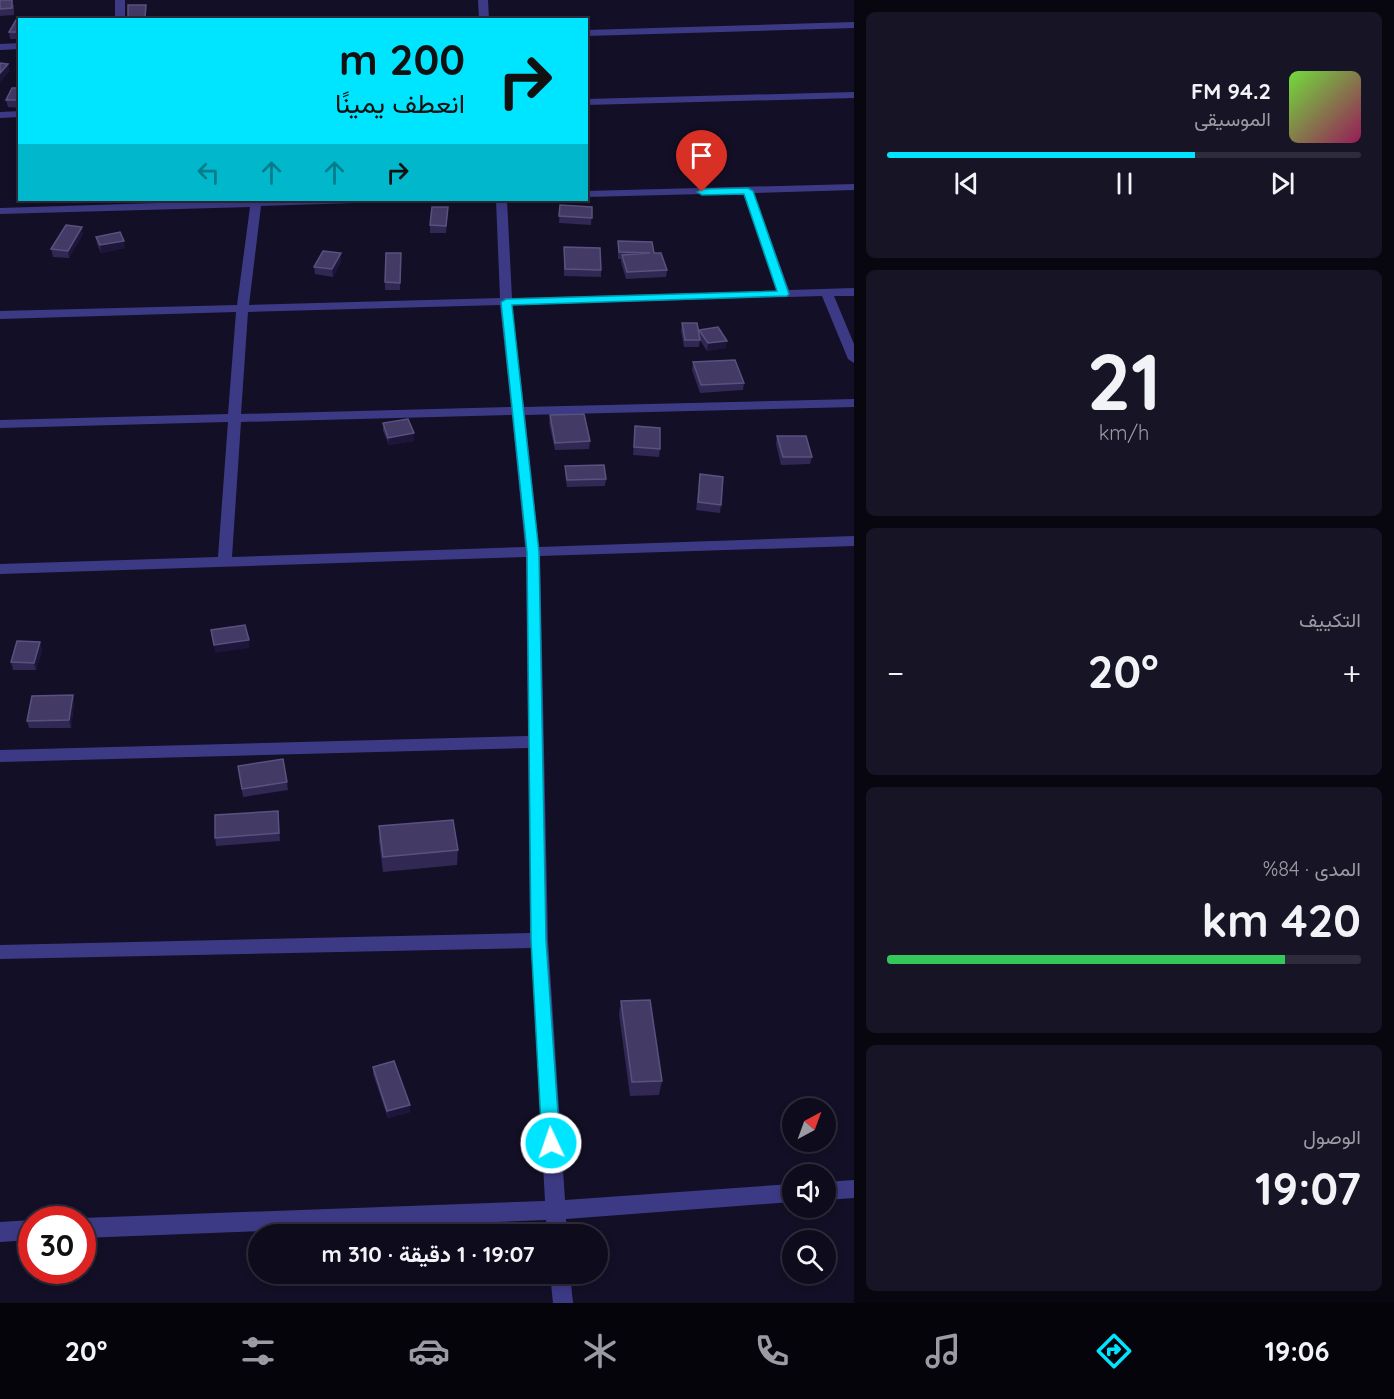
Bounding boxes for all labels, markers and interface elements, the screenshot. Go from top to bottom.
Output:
text: 200 m [339,33,465,86]
icon: right [486,42,564,120]
text: 94.2 FM [1191,77,1271,105]
text: انعطف يمينًا [335,86,465,120]
text: الموسيقى [1194,106,1271,131]
pin [676,130,727,192]
icon: arrive [685,139,718,172]
icon: left [192,156,225,189]
icon: ahead [255,156,288,189]
icon: ahead [318,156,351,189]
icon: right [381,156,414,189]
icon: previous [950,167,983,200]
icon: pause [1108,167,1141,200]
icon: next [1266,167,1299,200]
text: 21 [1087,332,1161,430]
text: km/h [1099,420,1149,445]
text: التكييف [1299,607,1361,632]
text: 20° [1088,643,1159,699]
text: − [887,652,904,693]
text: + [1342,652,1361,693]
text: المدى · 84% [1263,856,1361,881]
text: 420 km [1202,892,1361,948]
north arrow [782,1098,836,1152]
map controls [782,1098,836,1284]
position arrow [519,1111,583,1175]
text: الوصول [1303,1124,1361,1149]
text: 19:07 [1255,1160,1361,1216]
button: sound [782,1164,836,1218]
speed limit sign: 30 [18,1206,96,1284]
button: search [782,1230,836,1284]
text: 19:07 · 1 دقيقة · 310 m [321,1240,535,1268]
icon: filters [237,1330,279,1372]
icon: car [408,1330,450,1372]
icon: climate [579,1330,621,1372]
icon: phone [751,1330,793,1372]
icon: music [922,1330,964,1372]
icon: directions [1093,1330,1135,1372]
text: 20° [65,1334,107,1368]
text: 19:06 [1265,1334,1329,1368]

